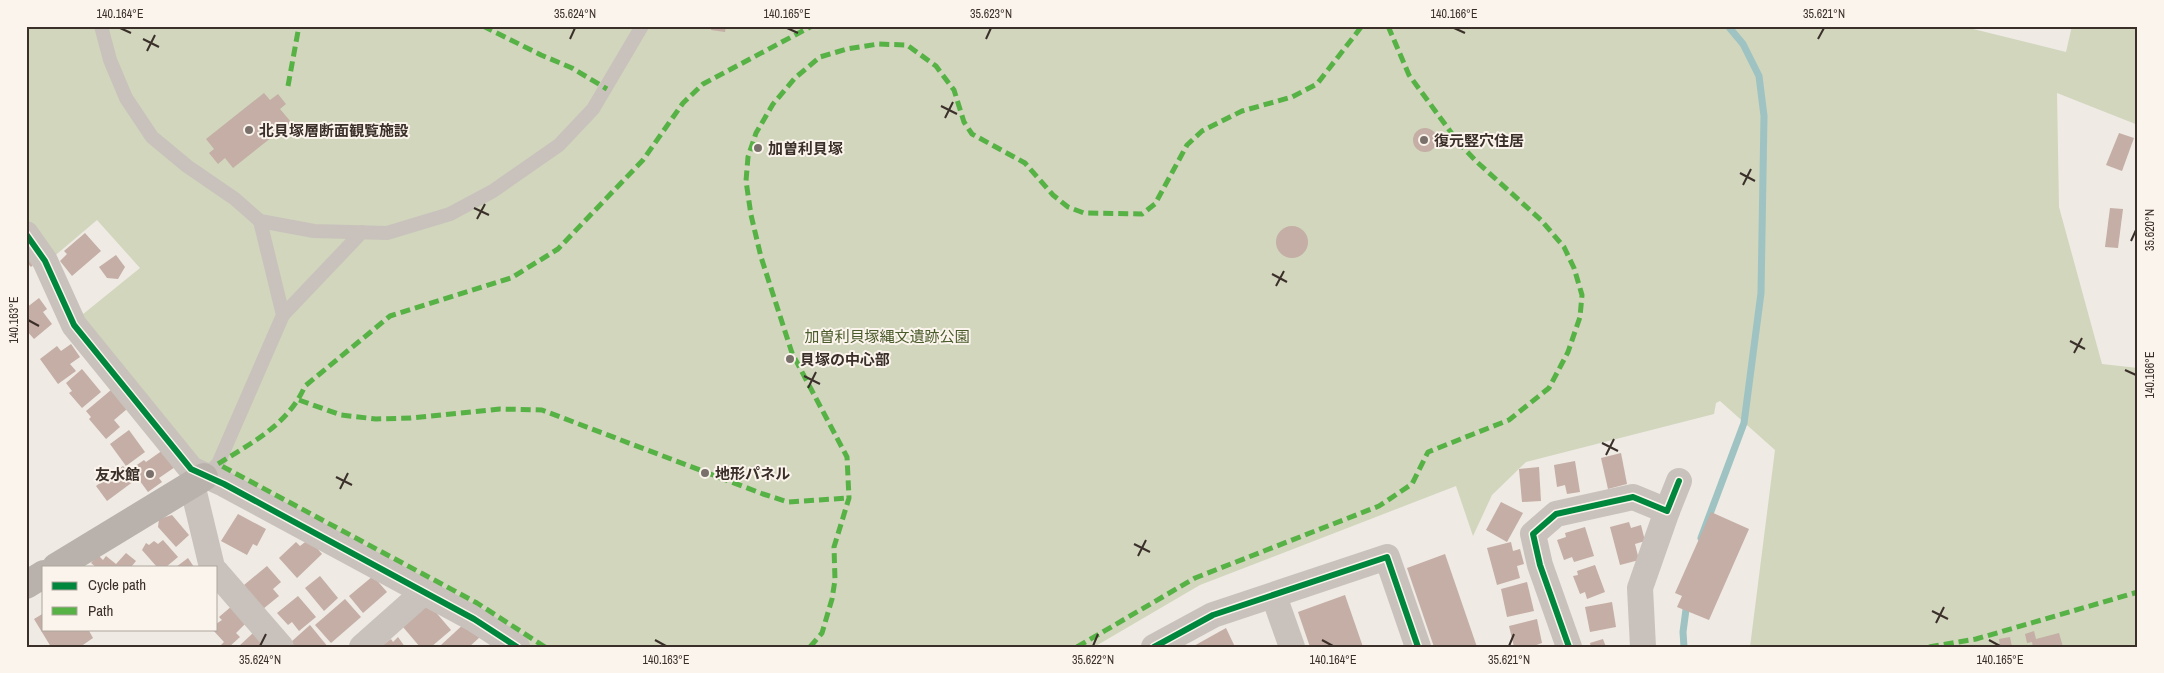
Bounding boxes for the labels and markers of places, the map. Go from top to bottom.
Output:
place label: 北貝塚層断面観覧施設 [259,120,409,141]
marker: 北貝塚層断面観覧施設 [243,124,255,136]
place label: 復元竪穴住居 [1434,130,1524,151]
marker: 復元竪穴住居 [1418,134,1430,146]
place label: 加曽利貝塚 [768,138,843,159]
marker: 加曽利貝塚 [752,142,764,154]
place label: 貝塚の中心部 [800,349,890,370]
marker: 貝塚の中心部 [784,353,796,365]
place label: 地形パネル [715,463,790,484]
place label: 友水館 [95,464,140,485]
marker: 地形パネル [699,467,711,479]
marker: 友水館 [144,468,156,480]

